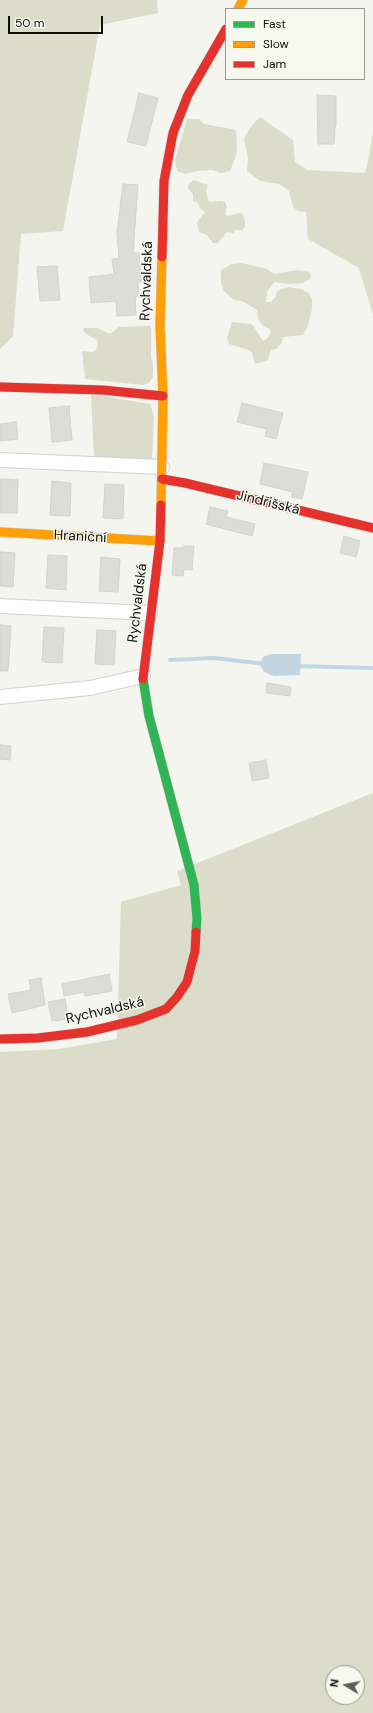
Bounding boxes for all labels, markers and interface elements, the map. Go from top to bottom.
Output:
scale bar [10,8,105,34]
legend [225,8,365,80]
text: 50 m [15,15,44,31]
text: Fast [263,16,286,32]
text: Slow [263,36,289,52]
text: Jam [263,56,286,72]
street label: Rychvaldská [137,241,157,321]
street label: Jindřišská [235,487,301,519]
street label: Hraniční [53,527,107,547]
street label: Rychvaldská [125,562,151,644]
street label: Rychvaldská [64,994,146,1028]
north arrow [325,1665,365,1705]
text: N [327,1678,342,1688]

